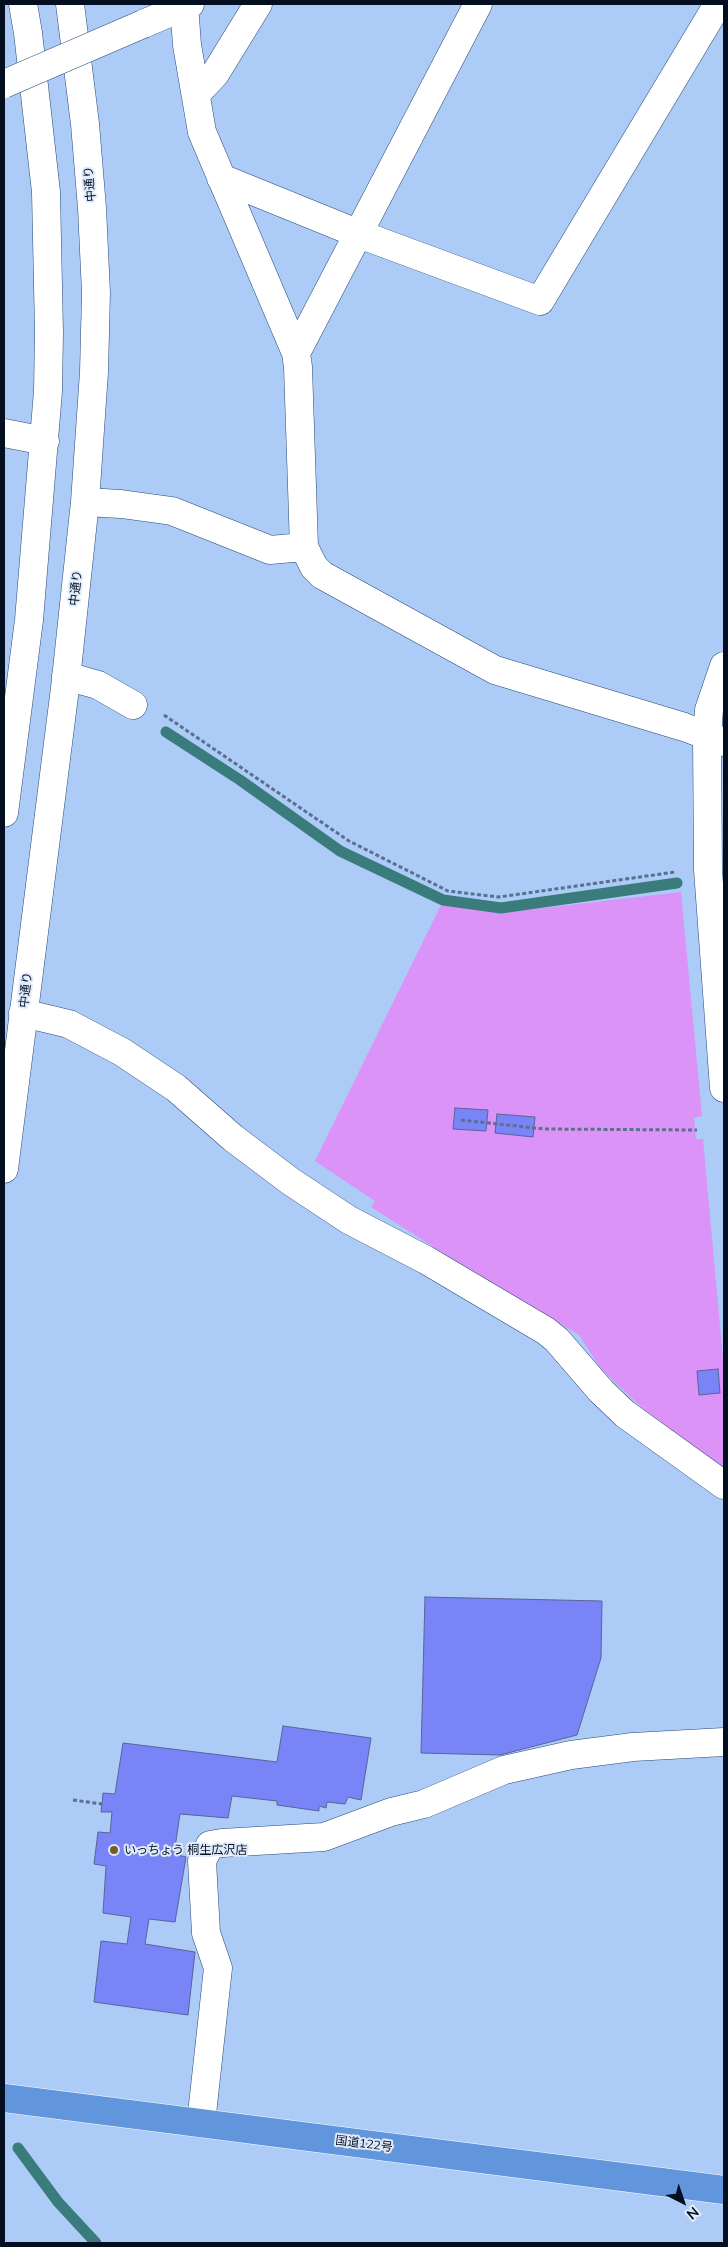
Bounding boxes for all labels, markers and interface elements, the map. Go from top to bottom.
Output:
street label: 中通り [81,165,99,203]
street label: 中通り [67,569,85,607]
street label: 中通り [17,971,35,1009]
place label: いっちょう 桐生広沢店 [124,1843,247,1857]
marker: いっちょう 桐生広沢店 [108,1844,120,1856]
street label: 国道122号 [335,2133,393,2155]
north arrow [658,2177,708,2227]
text: N [683,2203,703,2224]

